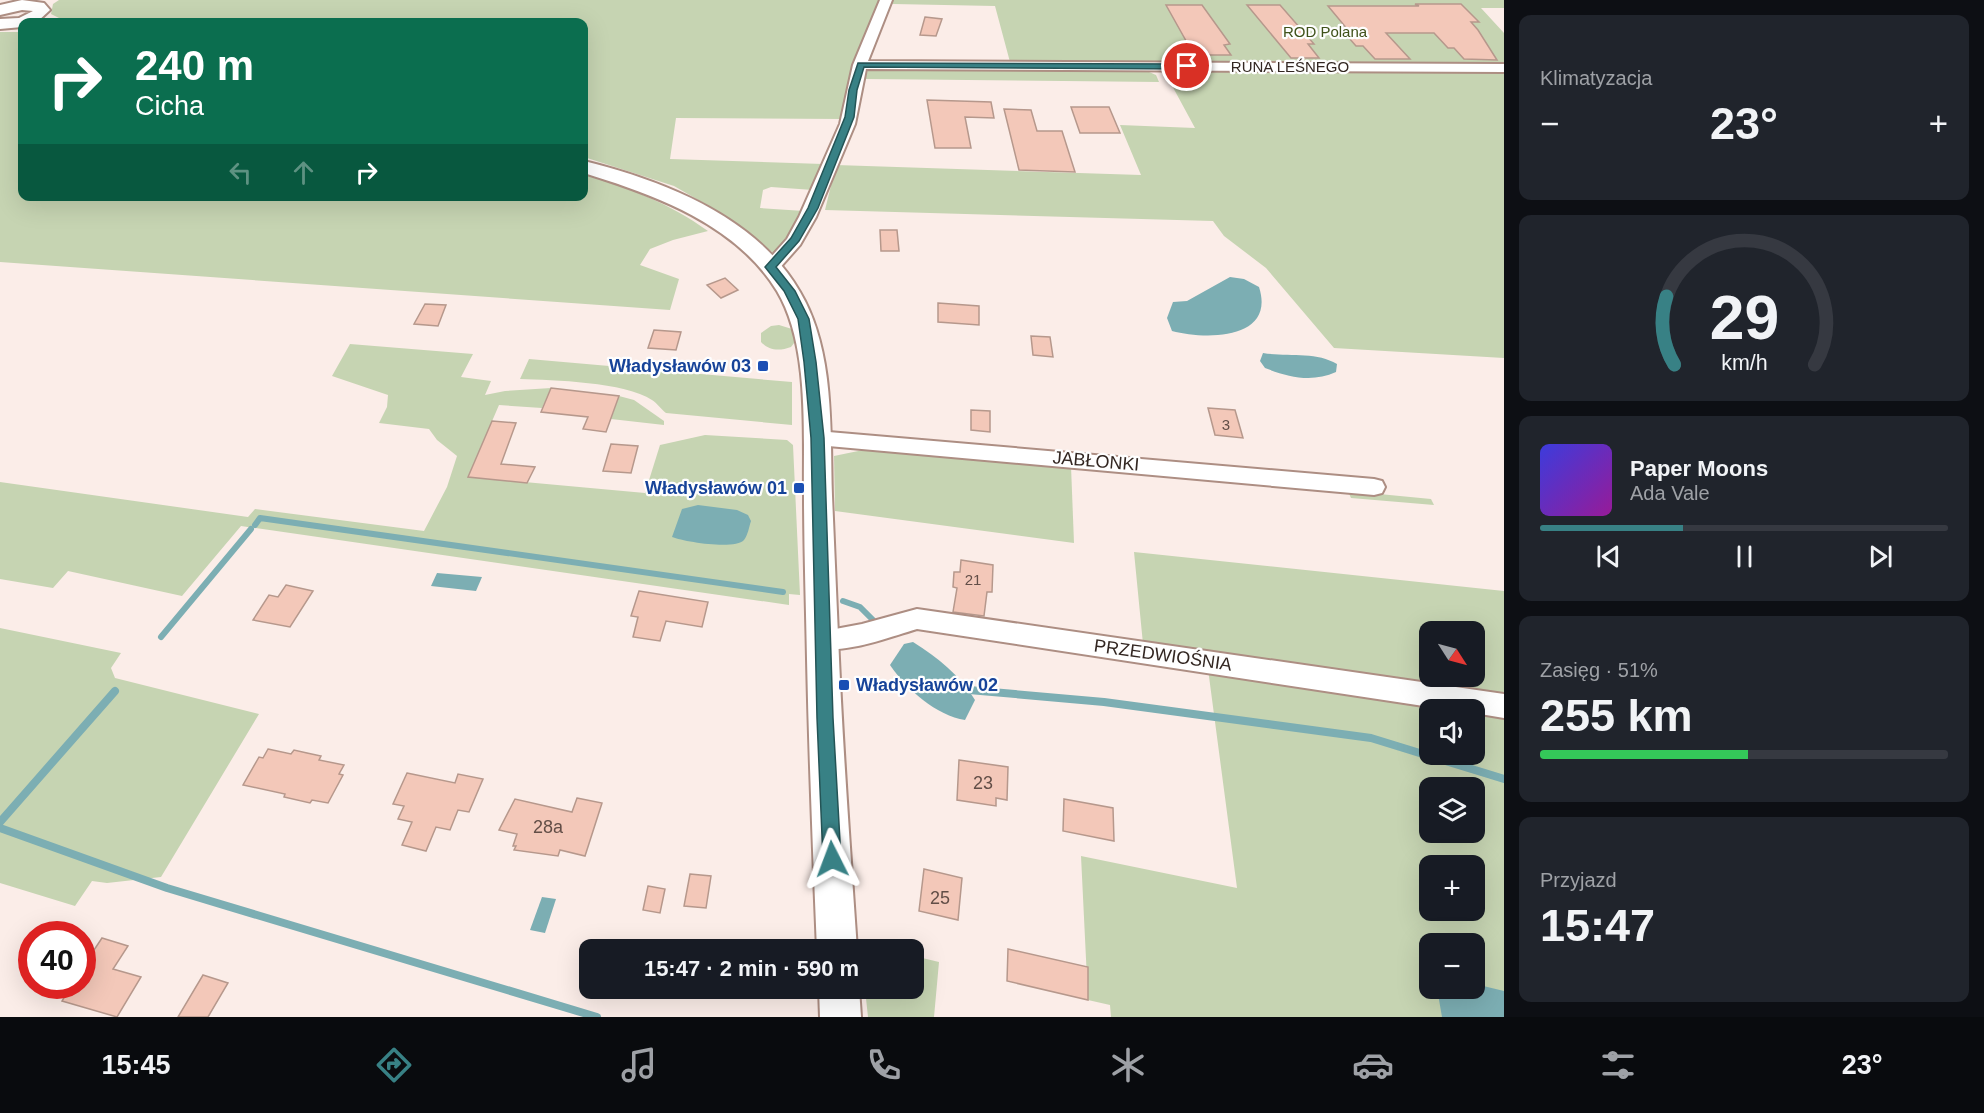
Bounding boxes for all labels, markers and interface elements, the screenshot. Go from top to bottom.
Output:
park label: ROD Polana [1283,23,1368,40]
pin [1161,40,1212,91]
icon: right [36,42,114,120]
text: 240 m [135,42,254,89]
icon: arrive [1170,49,1203,82]
street label: RUNA LEŚNEGO [1231,58,1349,75]
text: Klimatyzacja [1540,67,1652,89]
text: Cicha [135,91,204,121]
text: 23° [1710,98,1778,149]
text: − [1540,105,1559,142]
text: + [1929,105,1948,142]
icon: left [224,156,257,189]
icon: ahead [287,156,320,189]
icon: right [350,156,383,189]
text: 29 [1709,283,1779,352]
text: km/h [1721,352,1767,376]
place label: Władysławów 03 [609,356,751,376]
marker: Władysławów 03 [756,359,770,373]
house number: 3 [1222,416,1230,433]
street label: JABŁONKI [1052,447,1140,475]
text: Paper Moons [1630,456,1768,481]
place label: Władysławów 01 [645,478,787,498]
marker: Władysławów 01 [792,481,806,495]
text: Ada Vale [1630,482,1710,504]
icon: previous [1592,540,1625,573]
icon: pause [1728,540,1761,573]
icon: next [1864,540,1897,573]
house number: 21 [965,571,981,588]
north arrow [1419,621,1485,687]
map controls [1419,621,1485,999]
street label: PRZEDWIOŚNIA [1093,634,1233,675]
text: Zasięg · 51% [1540,659,1658,681]
place label: Władysławów 02 [856,675,998,695]
marker: Władysławów 02 [837,678,851,692]
text: 255 km [1540,690,1693,741]
button: sound [1419,699,1485,765]
house number: 23 [973,773,993,793]
button: layers [1419,777,1485,843]
house number: 28a [533,817,564,837]
position arrow [800,827,864,891]
button: + [1419,855,1485,921]
text: Przyjazd [1540,869,1617,891]
house number: 25 [930,888,950,908]
text: 15:47 [1540,900,1655,951]
speed limit sign: 40 [18,921,96,999]
button: − [1419,933,1485,999]
text: 15:47 · 2 min · 590 m [644,956,859,981]
icon: directions [373,1044,415,1086]
icon: music [618,1044,660,1086]
icon: phone [863,1044,905,1086]
icon: climate [1107,1044,1149,1086]
icon: car [1352,1044,1394,1086]
icon: filters [1597,1044,1639,1086]
text: 15:45 [101,1050,170,1080]
text: 23° [1842,1050,1883,1080]

